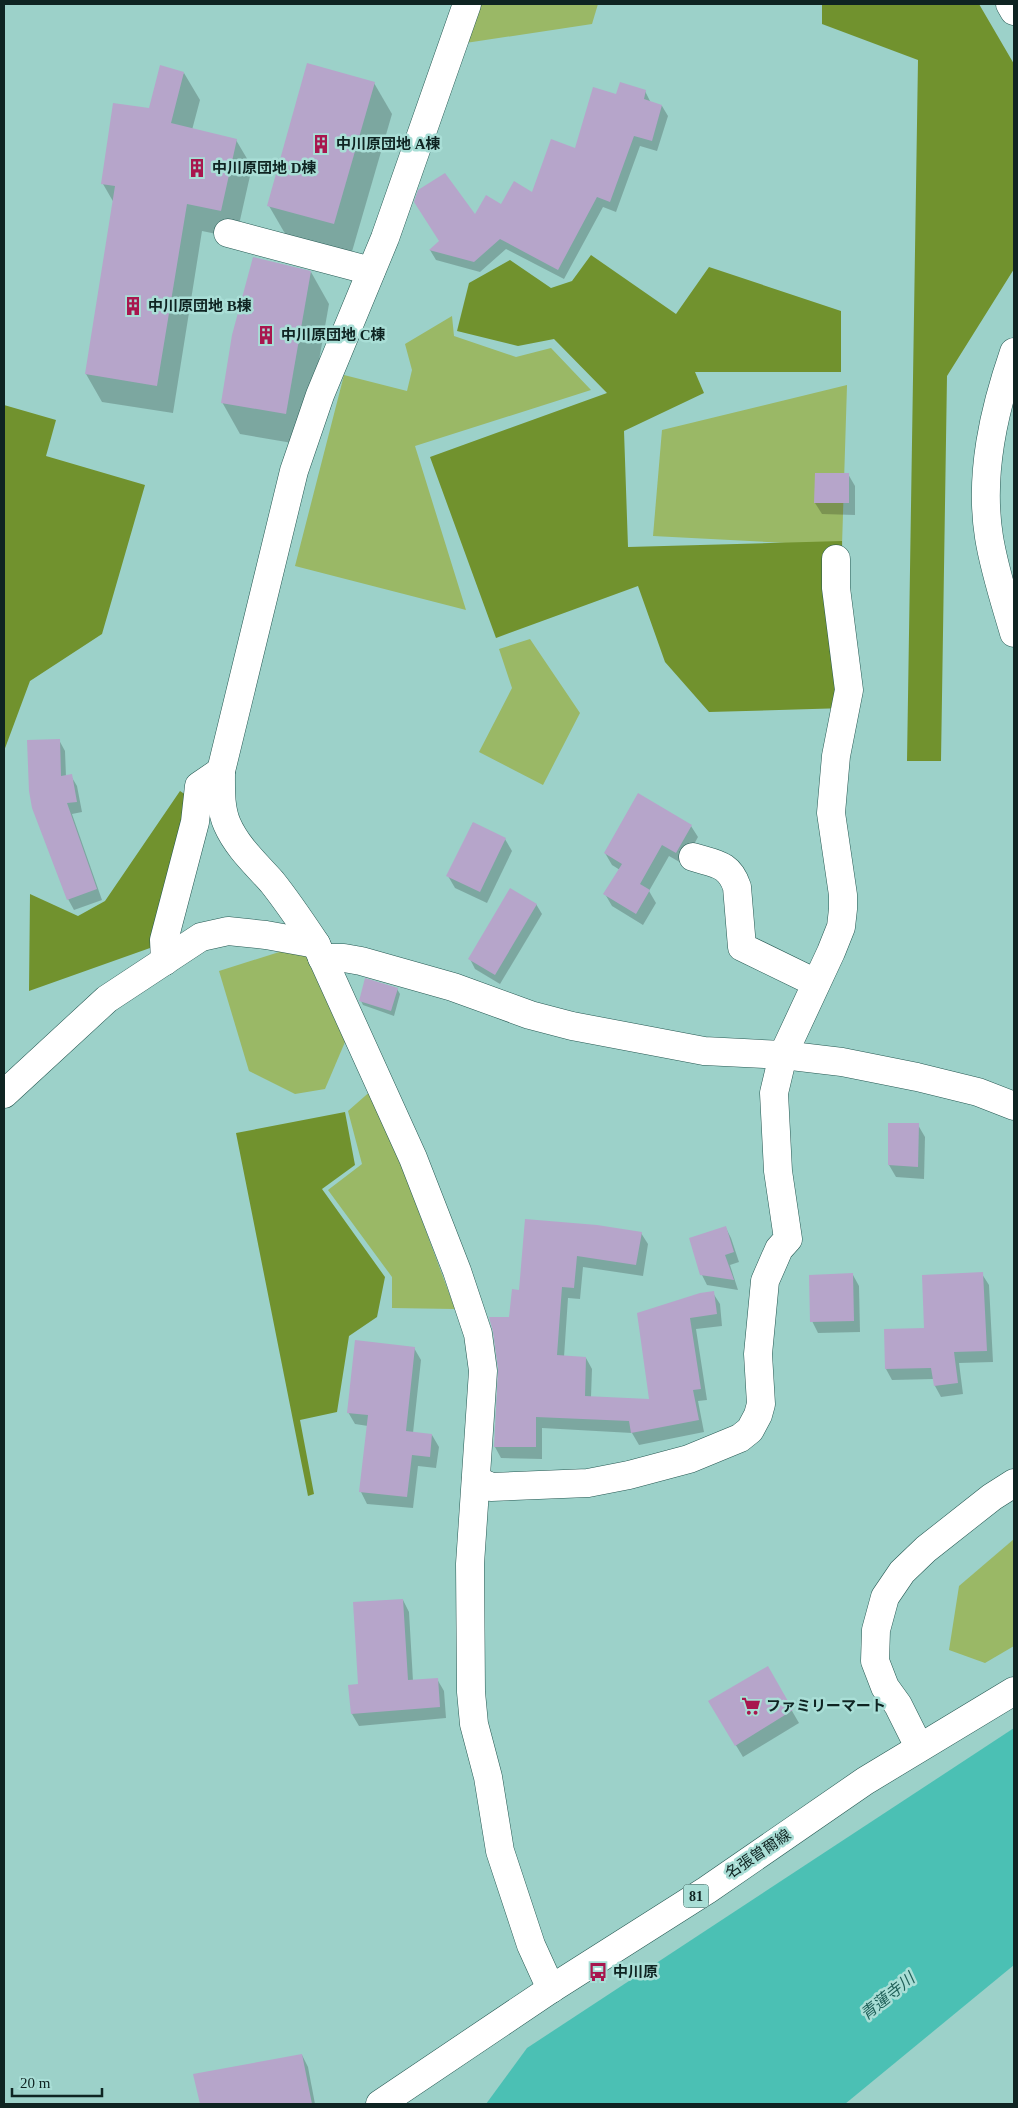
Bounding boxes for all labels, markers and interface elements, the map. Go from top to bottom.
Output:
building icon: 中川原団地 A棟 [310,133,332,155]
place label: 中川原団地 A棟 [336,135,441,152]
building icon: 中川原団地 D棟 [186,157,208,179]
place label: 中川原団地 D棟 [212,159,317,176]
building icon: 中川原団地 B棟 [122,295,144,317]
place label: 中川原団地 B棟 [148,297,252,314]
building icon: 中川原団地 C棟 [255,324,277,346]
place label: 中川原団地 C棟 [281,326,386,343]
supermarket icon: ファミリーマート [740,1695,762,1717]
place label: ファミリーマート [766,1698,886,1714]
street label: 名張曽爾線 [722,1826,794,1882]
road number: 81 [684,1884,708,1908]
bus stop icon: 中川原 [587,1961,609,1983]
place label: 中川原 [613,1964,658,1980]
water label: 青蓮寺川 [857,1968,919,2023]
scale bar [12,2066,102,2098]
text: 20 m [20,2075,51,2091]

